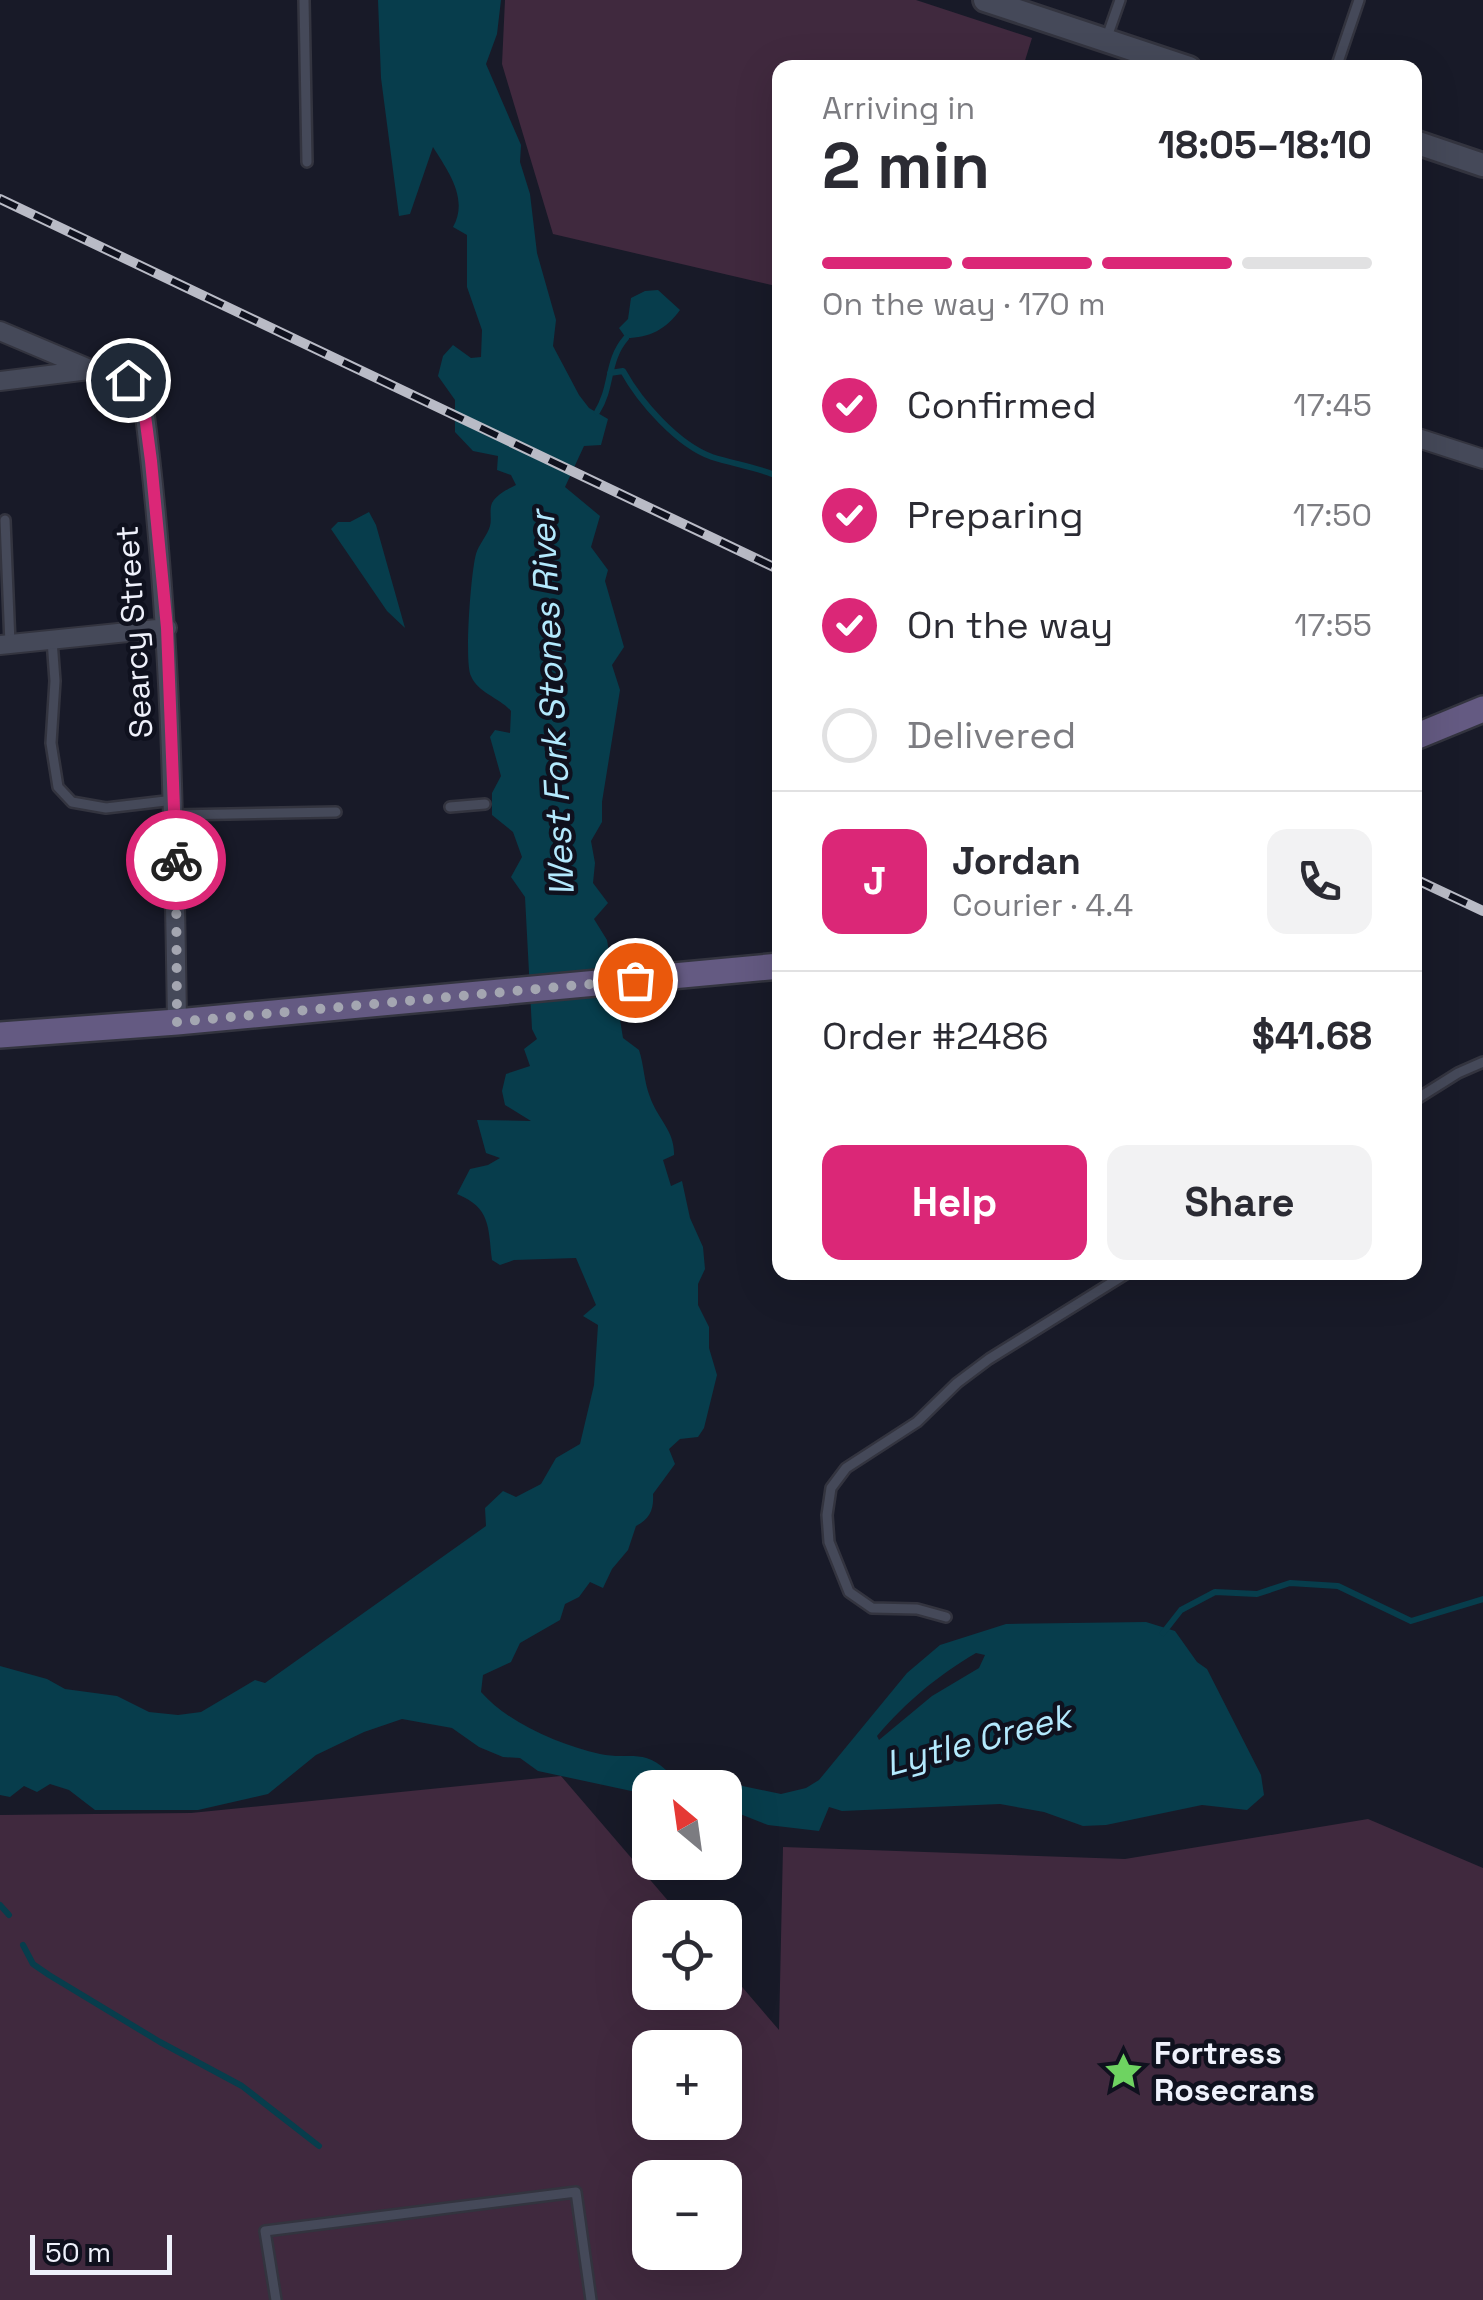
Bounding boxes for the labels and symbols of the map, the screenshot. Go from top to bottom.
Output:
pin [86,338,171,423]
water label: West Fork Stones River [520,506,584,898]
street label: Searcy Street [107,524,161,740]
courier [126,810,226,910]
pin [593,938,678,1023]
water label: Lytle Creek [881,1693,1080,1786]
north arrow [632,1770,742,1880]
place label: Fortress Rosecrans [1154,2033,1315,2110]
place icon: Fortress Rosecrans [1103,2050,1145,2092]
scale bar [30,2230,172,2274]

